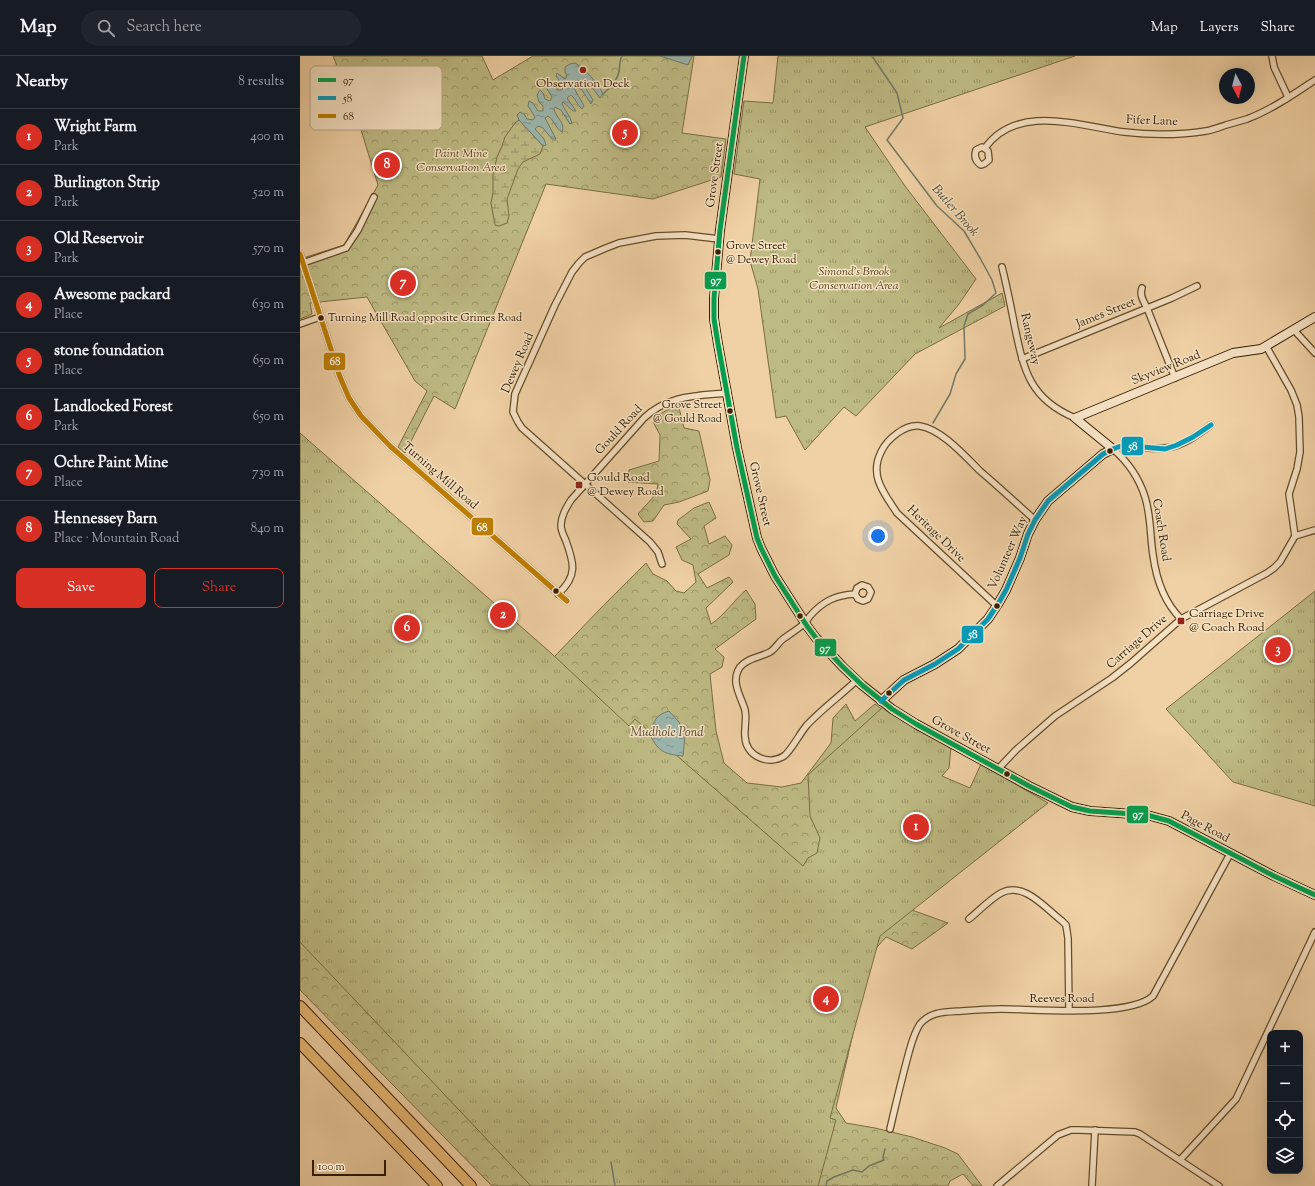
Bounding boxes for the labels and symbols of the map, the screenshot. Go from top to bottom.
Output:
marker: Observation Deck [578,65,588,75]
legend [310,66,442,130]
north arrow [1219,68,1255,104]
text: 97 [343,73,354,89]
place label: Observation Deck [536,75,630,93]
text: 58 [342,91,353,107]
text: 68 [343,109,354,125]
street label: Fifer Lane [1126,111,1179,131]
pin: 5 [612,118,638,148]
street label: Grove Street [702,141,728,209]
park label: Paint Mine Conservation Area [416,145,506,177]
pin: 8 [374,150,400,180]
water label: Butler Brook [927,181,983,241]
place label: Grove Street @ Dewey Road [726,238,796,268]
marker: Grove Street @ Dewey Road [713,247,723,257]
park label: Simond's Brook Conservation Area [809,263,899,295]
pin: 7 [390,268,416,298]
line badge: 97 [704,271,727,290]
text: 97 [711,273,722,289]
street label: James Street [1073,293,1138,333]
place label: Turning Mill Road opposite Grimes Road [328,310,522,326]
street label: Rangeway [1015,311,1045,367]
marker: Turning Mill Road opposite Grimes Road [316,313,326,323]
street label: Dewey Road [497,330,539,396]
street label: Skyview Road [1129,346,1203,390]
line badge: 68 [323,352,346,371]
text: 68 [330,354,341,370]
place label: Grove Street @ Gould Road [653,397,722,427]
street label: Gould Road [591,401,647,459]
marker: Grove Street @ Gould Road [725,406,735,416]
line badge: 58 [1121,436,1144,456]
street label: Turning Mill Road [398,438,482,514]
text: 58 [1127,439,1138,455]
unlabelled marker [1105,446,1115,456]
street label: Grove Street [744,460,776,528]
place label: Gould Road @ Dewey Road [587,469,664,501]
marker: Gould Road @ Dewey Road [574,480,584,490]
street label: Coach Road [1147,497,1175,563]
street label: Heritage Drive [903,501,970,567]
street label: Volunteer Way [984,513,1032,592]
line badge: 68 [471,517,494,536]
text: 68 [477,520,488,536]
your location [868,526,888,546]
unlabelled marker [551,586,561,596]
pin: 2 [490,600,516,630]
unlabelled marker [992,601,1002,611]
place label: Carriage Drive @ Coach Road [1189,605,1265,637]
street label: Carriage Drive [1103,610,1172,674]
unlabelled marker [795,611,805,621]
pin: 6 [394,613,420,643]
marker: Carriage Drive @ Coach Road [1176,616,1186,626]
line badge: 58 [961,625,984,644]
text: 58 [967,627,978,643]
pin: 3 [1265,635,1291,665]
line badge: 97 [814,638,837,657]
text: 97 [820,641,831,657]
unlabelled marker [884,688,894,698]
street label: Grove Street [928,711,994,759]
water label: Mudhole Pond [630,724,704,742]
unlabelled marker [1002,769,1012,779]
line badge: 97 [1126,805,1149,824]
text: 97 [1133,807,1144,823]
street label: Page Road [1177,807,1233,847]
pin: 1 [903,812,929,842]
pin: 4 [813,984,839,1014]
street label: Reeves Road [1029,990,1095,1008]
scale bar [312,1158,386,1177]

